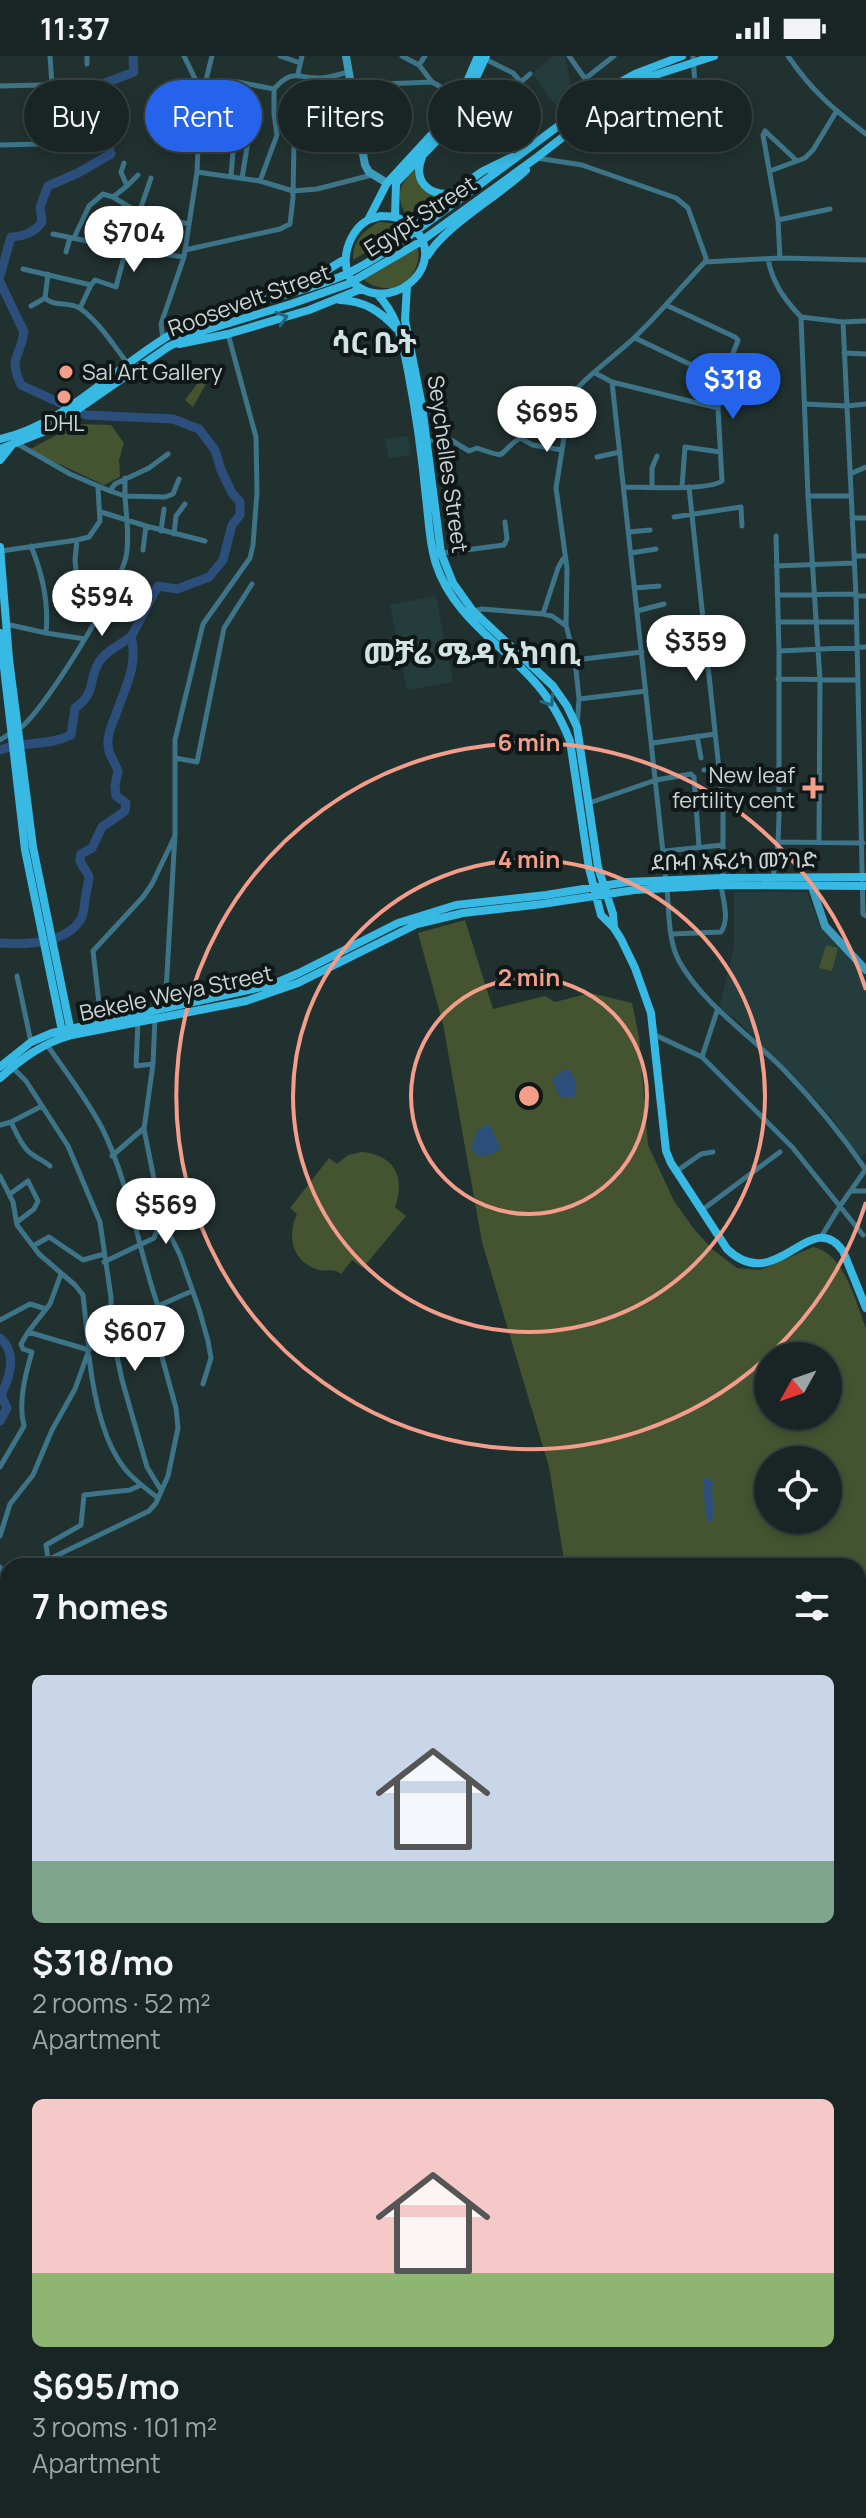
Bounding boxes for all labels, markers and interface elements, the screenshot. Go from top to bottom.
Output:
text: 11:37 [40,8,110,49]
chip: Buy [24,80,129,152]
chip: Rent [145,80,262,152]
chip: Filters [278,80,412,152]
chip: New [428,80,541,152]
chip: Apartment [557,80,752,152]
street label: Egypt Street [358,168,482,263]
pin: $704 [87,206,181,274]
text: $704 [102,214,166,250]
street label: Roosevelt Street [164,257,334,343]
one-way arrow [274,311,288,327]
district label: ሳር ቤት [331,321,417,362]
pin: $318 [686,353,780,421]
place label: Sal Art Gallery [82,357,223,387]
text: $318 [704,361,762,397]
marker: Sal Art Gallery [57,363,75,381]
street label: Seychelles Street [421,373,475,555]
pin: $695 [500,386,594,454]
marker: DHL [55,388,73,406]
text: $695 [515,394,579,430]
place label: DHL [43,408,85,438]
pin: $594 [55,570,149,638]
text: $594 [70,578,134,614]
pin: $359 [649,615,743,683]
text: $359 [665,623,727,659]
district label: መቻሬ ሜዳ አካባቢ [363,632,581,673]
one-way arrow [539,692,554,706]
text: 6 min [497,725,561,758]
place label: New leaf fertility cent [672,760,795,815]
marker: New leaf fertility cent [802,777,824,799]
text: 4 min [498,842,560,875]
street label: ደቡብ አፍሪካ መንገድ [651,845,818,877]
street label: Bekele Weya Street [77,958,275,1028]
text: 2 min [498,960,560,993]
centre of rings [515,1082,543,1110]
pin: $569 [119,1178,213,1246]
text: $569 [134,1186,198,1222]
pin: $607 [88,1305,182,1373]
text: $607 [103,1313,167,1349]
north arrow [754,1342,842,1430]
map controls [754,1342,842,1534]
button: locate [754,1446,842,1534]
text: 7 homes [32,1583,168,1629]
icon: filters [790,1584,834,1628]
icon: home [361,1727,505,1871]
text: $318/mo [32,1939,174,1985]
text: 2 rooms · 52 m² [32,1985,211,2021]
text: Apartment [32,2021,161,2057]
icon: home [361,2151,505,2295]
text: $695/mo [32,2363,180,2409]
text: 3 rooms · 101 m² [32,2409,217,2445]
text: Apartment [32,2445,161,2481]

